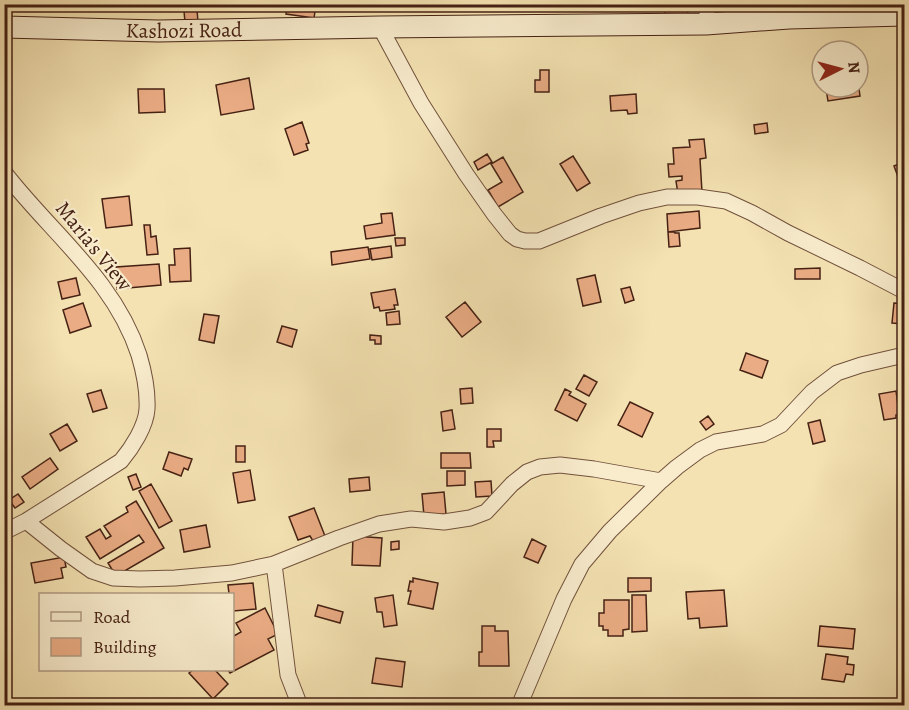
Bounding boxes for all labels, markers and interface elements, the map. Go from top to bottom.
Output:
street label: Kashozi Road [125,15,243,45]
north arrow [810,39,870,99]
text: N [842,61,866,75]
street label: Maria's View [49,195,139,297]
legend [39,593,234,671]
text: Road [93,605,131,629]
text: Building [93,635,157,659]

